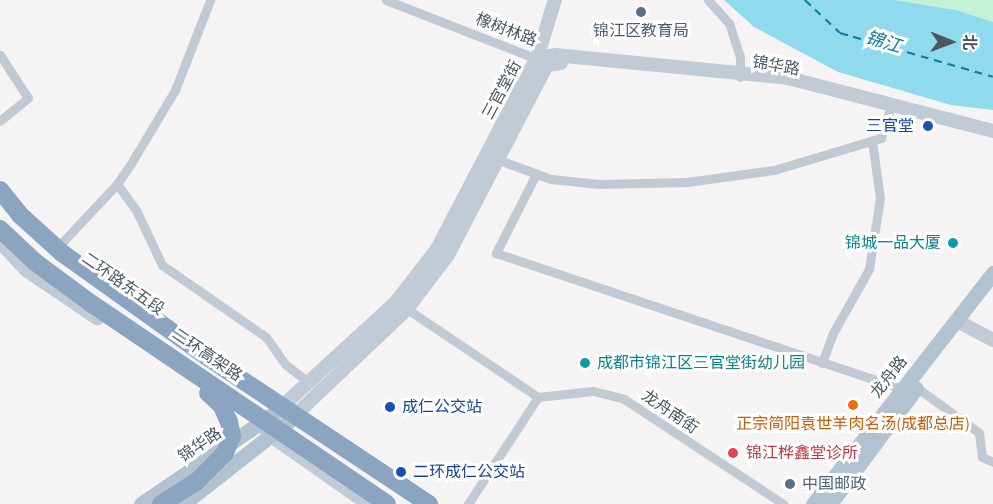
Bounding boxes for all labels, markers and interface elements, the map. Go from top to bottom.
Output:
marker: 锦江区教育局 [634,5,648,19]
street label: 橡树林路 [473,10,539,50]
north arrow [921,12,981,72]
place label: 锦江区教育局 [593,21,689,41]
water label: 锦江 [863,27,903,59]
text: 北 [958,34,980,51]
street label: 锦华路 [751,52,801,80]
street label: 三官堂街 [479,57,525,123]
place label: 三官堂 [866,116,914,136]
marker: 三官堂 [919,117,937,135]
place label: 锦城一品大厦 [845,233,941,253]
marker: 锦城一品大厦 [946,236,960,250]
street label: 二环路东五段 [78,249,168,319]
street label: 二环高架路 [168,325,246,385]
street label: 龙舟路 [867,352,911,402]
place label: 成都市锦江区三官堂街幼儿园 [597,353,805,373]
marker: 成都市锦江区三官堂街幼儿园 [578,356,592,370]
street label: 龙舟南街 [638,386,702,438]
place label: 成仁公交站 [402,397,482,417]
marker: 正宗简阳袁世羊肉名汤(成都总店) [846,398,860,412]
marker: 成仁公交站 [383,400,397,414]
place label: 正宗简阳袁世羊肉名汤(成都总店) [736,414,970,434]
street label: 锦华路 [175,424,225,466]
place label: 锦江桦鑫堂诊所 [746,443,858,463]
marker: 锦江桦鑫堂诊所 [724,444,742,462]
place label: 二环成仁公交站 [413,462,525,482]
marker: 二环成仁公交站 [394,465,408,479]
place label: 中国邮政 [802,474,866,494]
marker: 中国邮政 [783,477,797,491]

